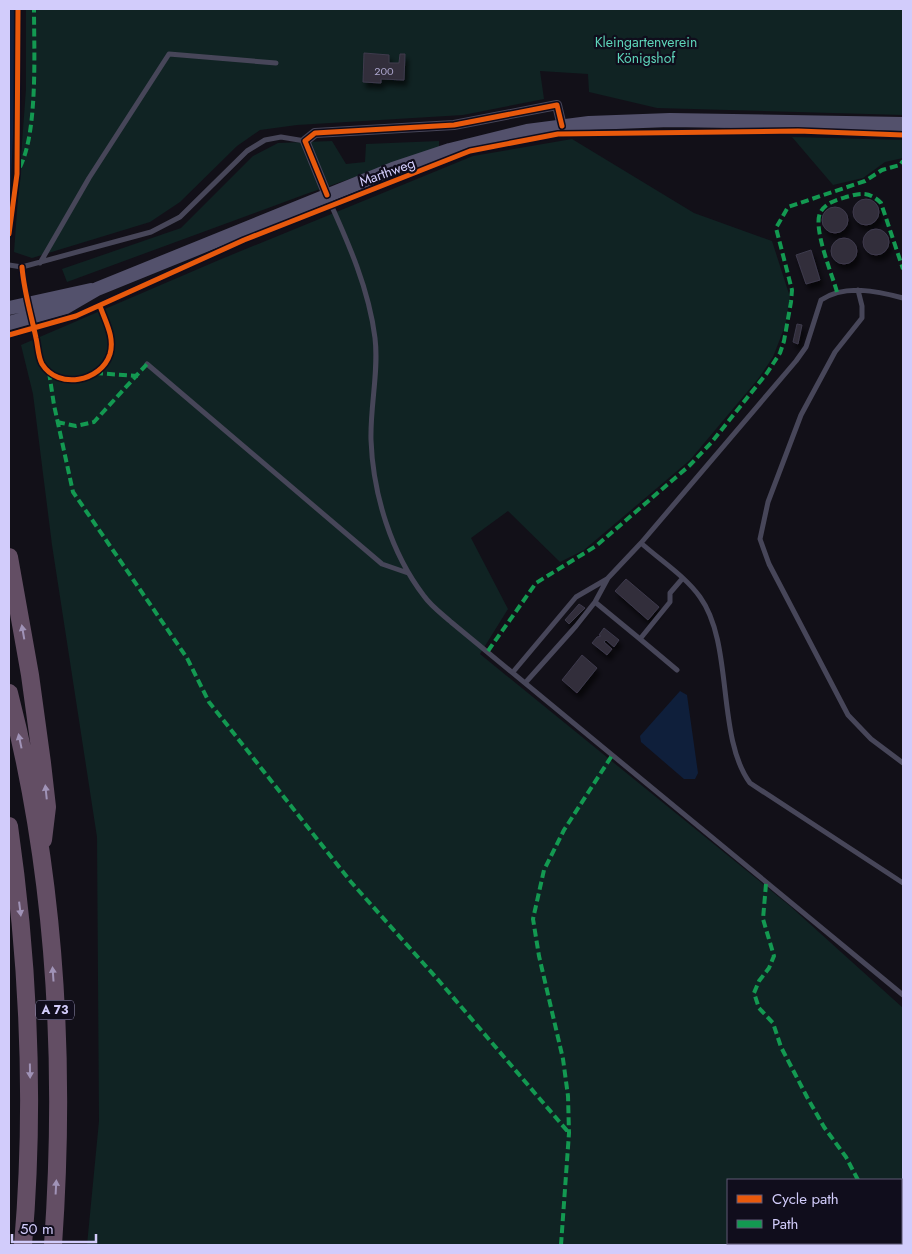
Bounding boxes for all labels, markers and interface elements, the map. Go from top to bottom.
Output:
park label: Kleingartenverein Königshof [595,32,697,68]
house number: 200 [374,63,394,79]
street label: Marthweg [356,153,418,191]
one-way arrow [18,623,26,639]
one-way arrow [16,734,24,749]
one-way arrow [42,784,50,800]
one-way arrow [16,901,24,917]
one-way arrow [48,966,56,982]
road number: A 73 [36,1000,74,1020]
one-way arrow [26,1064,34,1080]
one-way arrow [53,1178,61,1194]
legend [727,1179,902,1244]
text: Cycle path [772,1188,839,1210]
scale bar [12,1212,96,1244]
text: Path [772,1213,798,1235]
text: 50 m [20,1218,54,1240]

